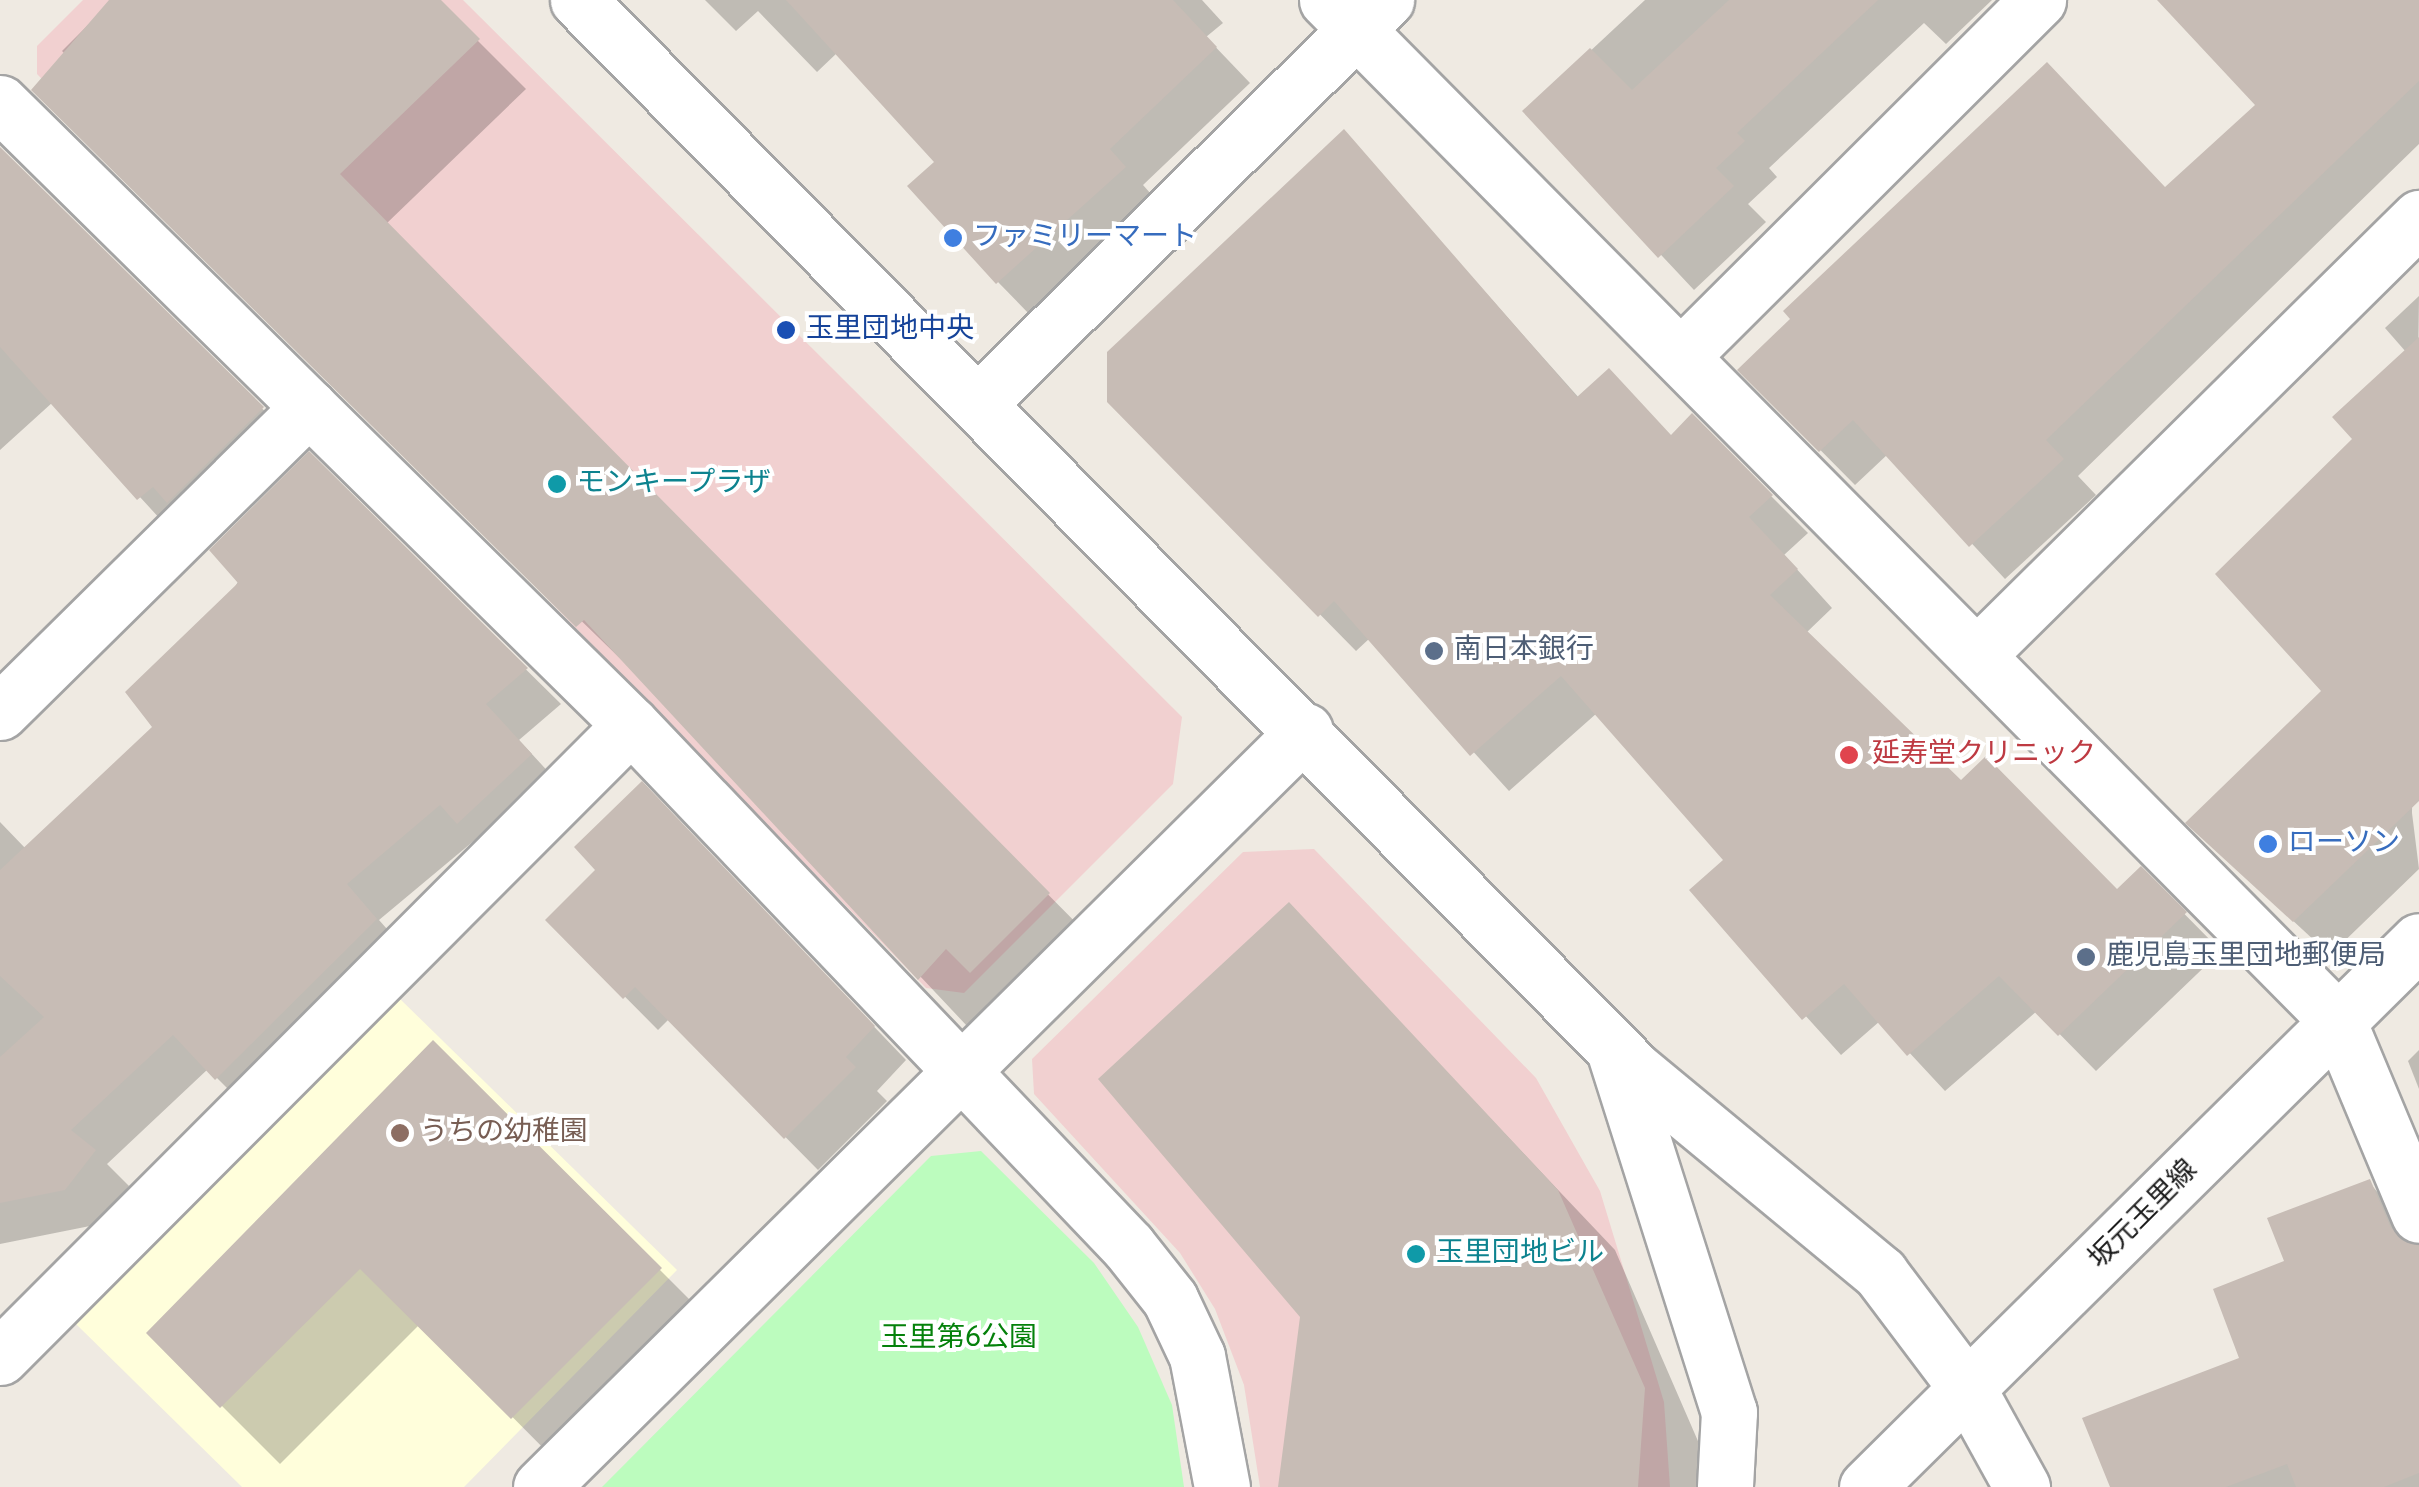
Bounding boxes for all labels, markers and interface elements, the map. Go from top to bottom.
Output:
place label: ファミリーマート [973,221,1197,255]
marker: ファミリーマート [942,227,964,249]
place label: 玉里団地中央 [806,313,974,347]
marker: 玉里団地中央 [775,319,797,341]
place label: モンキープラザ [577,467,773,501]
marker: モンキープラザ [546,473,568,495]
place label: 南日本銀行 [1454,634,1594,668]
marker: 南日本銀行 [1423,640,1445,662]
place label: 延寿堂クリニック [1872,738,2096,772]
marker: 延寿堂クリニック [1836,742,1862,768]
place label: ローソン [2288,827,2400,861]
marker: ローソン [2257,833,2279,855]
place label: 鹿児島玉里団地郵便局 [2106,940,2386,974]
marker: 鹿児島玉里団地郵便局 [2075,946,2097,968]
place label: うちの幼稚園 [420,1116,588,1150]
marker: うちの幼稚園 [389,1122,411,1144]
street label: 坂元玉里線 [2083,1154,2205,1276]
place label: 玉里団地ビル [1436,1237,1604,1271]
marker: 玉里団地ビル [1405,1243,1427,1265]
park label: 玉里第6公園 [881,1322,1037,1356]

